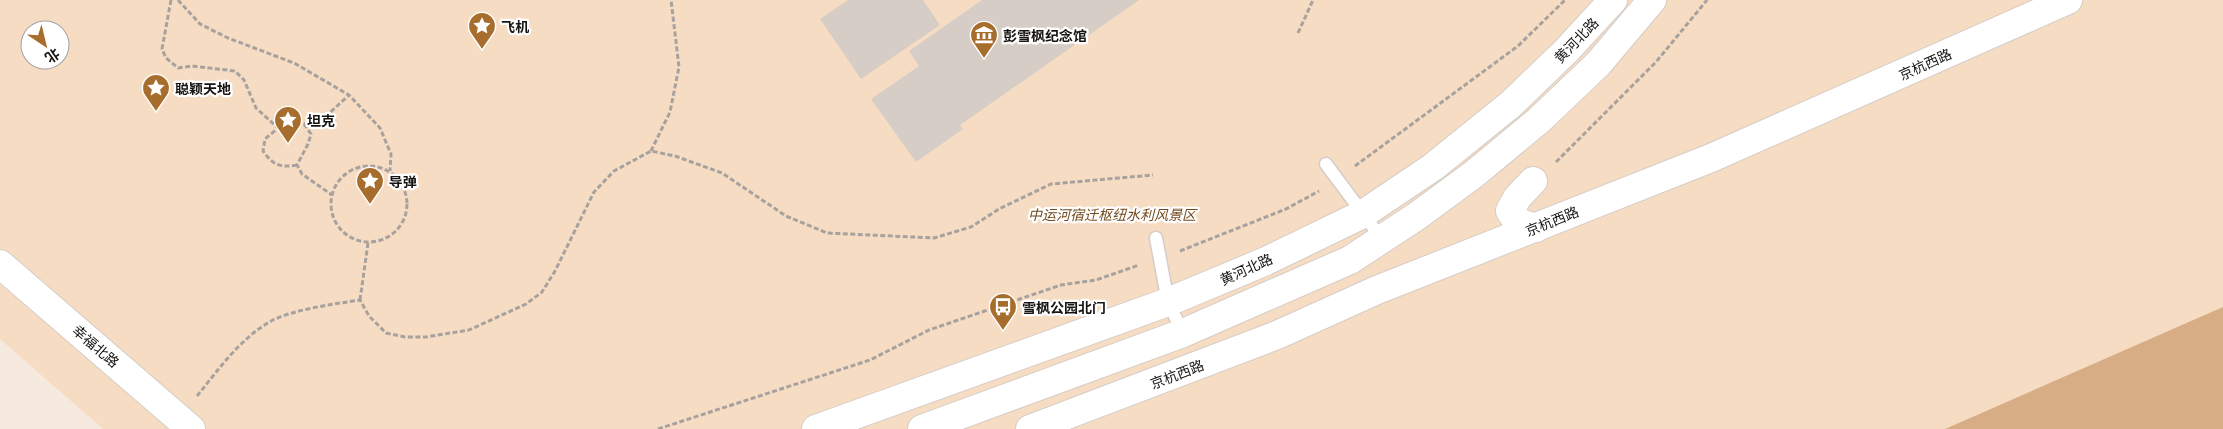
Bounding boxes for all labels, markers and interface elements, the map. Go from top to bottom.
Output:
place icon: 飞机 [467,11,497,50]
street label: 黄河北路 [1550,13,1602,67]
place label: 飞机 [501,17,530,36]
north arrow [20,20,70,70]
museum icon: 彭雪枫纪念馆 [969,20,999,59]
place label: 彭雪枫纪念馆 [1003,26,1087,45]
text: 北 [42,44,64,68]
street label: 京杭西路 [1896,44,1954,84]
place icon: 聪颖天地 [141,73,171,112]
place label: 聪颖天地 [175,79,231,98]
place icon: 坦克 [273,105,303,144]
place label: 坦克 [307,111,335,130]
place icon: 导弹 [355,166,385,205]
place label: 导弹 [389,172,417,191]
street label: 京杭西路 [1522,202,1582,240]
park label: 中运河宿迁枢纽水利风景区 [1028,205,1198,224]
street label: 黄河北路 [1217,249,1275,289]
bus stop icon: 雪枫公园北门 [988,292,1018,331]
place label: 雪枫公园北门 [1022,298,1106,317]
street label: 幸福北路 [69,320,123,372]
street label: 京杭西路 [1147,355,1207,393]

